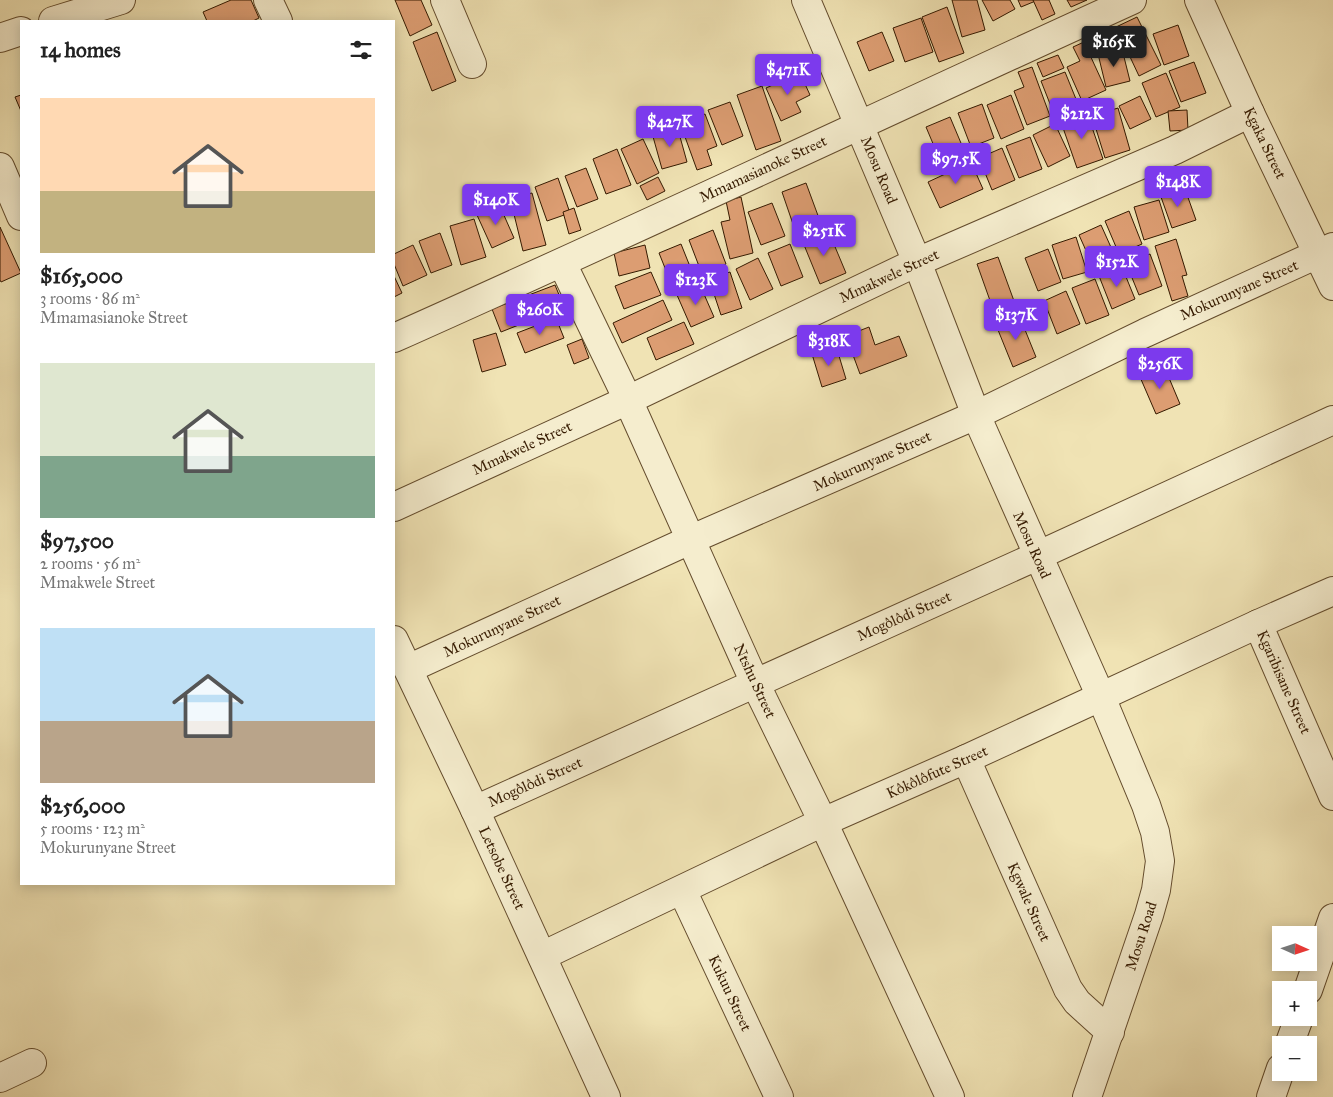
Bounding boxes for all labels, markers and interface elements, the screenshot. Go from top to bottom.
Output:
pin: $165K [1079,26,1149,68]
text: $165K [1093,32,1135,51]
icon: filters [347,36,375,64]
text: 14 homes [40,37,121,63]
pin: $471K [753,54,823,96]
text: $471K [766,60,810,79]
pin: $212K [1047,98,1117,140]
text: $212K [1060,104,1104,123]
street label: Kgaka Street [1240,104,1290,183]
pin: $427K [635,106,705,148]
text: $427K [647,112,693,131]
icon: home [163,131,253,221]
street label: Mmamasianoke Street [696,131,830,206]
street label: Mosu Road [857,134,901,207]
pin: $97.5K [915,142,997,185]
text: $97.5K [932,149,980,168]
pin: $148K [1143,166,1213,208]
text: $148K [1156,172,1200,191]
pin: $140K [461,184,531,226]
text: $140K [473,190,519,209]
pin: $251K [789,214,859,257]
text: $251K [803,221,845,240]
street label: Mmakwele Street [836,245,942,307]
pin: $152K [1082,246,1152,288]
text: $152K [1096,252,1138,271]
street label: Mokurunyane Street [1177,256,1302,324]
text: $165,000 [40,263,123,289]
pin: $123K [661,264,731,306]
text: $123K [675,270,717,289]
text: 3 rooms · 86 m² [40,289,140,308]
pin: $260K [505,294,575,336]
pin: $137K [981,298,1051,341]
text: $260K [517,300,563,319]
text: $137K [995,305,1037,324]
text: Mmamasianoke Street [40,308,188,327]
pin: $318K [794,324,864,367]
text: $318K [808,331,850,350]
pin: $256K [1125,348,1195,390]
text: $256K [1138,354,1182,373]
icon: home [163,396,253,486]
street label: Mmakwele Street [469,417,575,479]
street label: Mokurunyane Street [810,427,935,495]
street label: Mosu Road [1009,509,1055,582]
text: $97,500 [40,528,114,554]
text: 2 rooms · 56 m² [40,554,140,573]
text: Mmakwele Street [40,573,155,592]
street label: Mogôlôdi Street [854,587,955,645]
street label: Mokurunyane Street [440,591,564,661]
street label: Kgaribisane Street [1253,627,1315,737]
street label: Ntshu Street [730,641,780,722]
icon: home [163,661,253,751]
street label: Kôkôlôfute Street [883,741,991,802]
street label: Mogôlôdi Street [485,753,586,811]
text: $256,000 [40,793,125,819]
text: 5 rooms · 123 m² [40,819,145,838]
street label: Letsobe Street [475,823,529,913]
text: Mokurunyane Street [40,838,176,857]
street label: Kgwale Street [1004,860,1055,945]
street label: Mosu Road [1121,899,1161,973]
north arrow [1272,926,1318,971]
map controls [1272,926,1317,1081]
street label: Kukuu Street [705,952,756,1035]
button: + [1272,981,1317,1026]
button: − [1272,1036,1317,1081]

